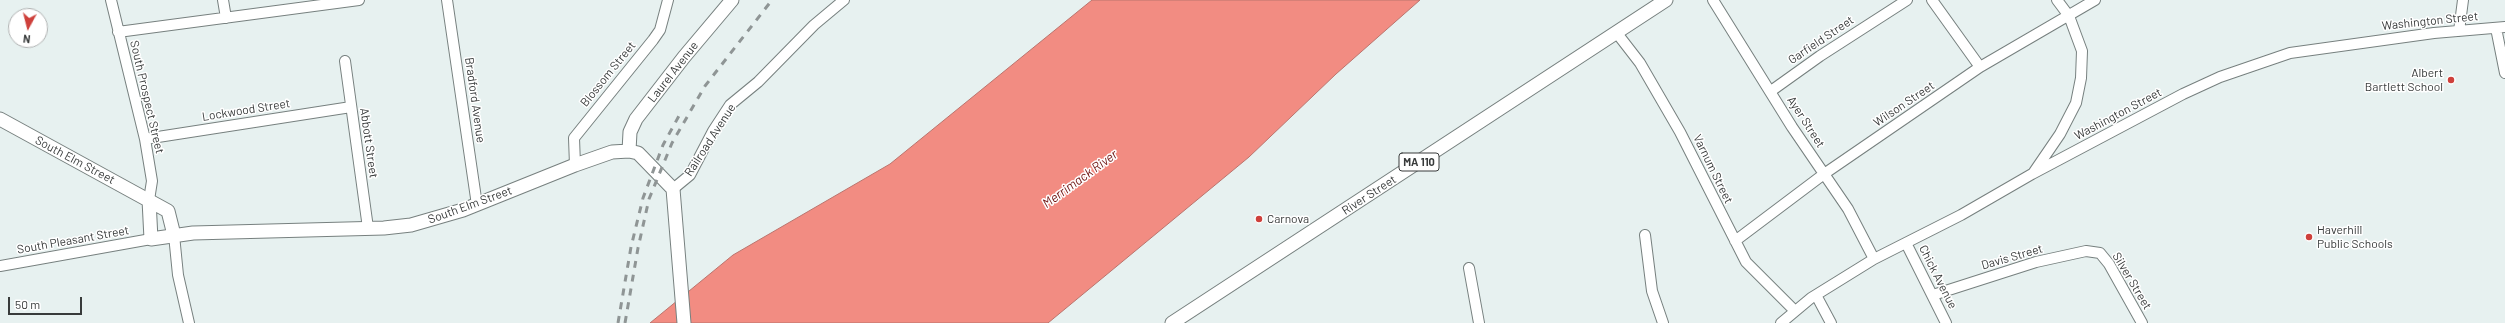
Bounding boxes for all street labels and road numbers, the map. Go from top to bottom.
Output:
street label: Washington Street [2381,9,2479,33]
street label: Garfield Street [1785,13,1857,67]
street label: Blossom Street [577,38,639,110]
street label: South Prospect Street [127,39,167,155]
street label: Laurel Avenue [645,39,701,105]
street label: Bradford Avenue [462,56,488,144]
street label: Wilson Street [1871,78,1937,130]
street label: Washington Street [2072,85,2164,143]
street label: Ayer Street [1784,94,1828,150]
street label: Lockwood Street [201,96,291,124]
street label: Railroad Avenue [681,101,739,179]
street label: Abbott Street [357,107,381,179]
street label: Varnum Street [1690,132,1736,206]
street label: South Elm Street [33,133,117,187]
road number: MA 110 [1399,153,1439,171]
street label: River Street [1339,172,1399,218]
street label: South Elm Street [426,183,514,227]
street label: South Pleasant Street [16,223,130,257]
street label: Davis Street [1980,241,2044,273]
street label: Chick Avenue [1916,243,1960,311]
street label: Silver Street [2109,250,2155,312]

